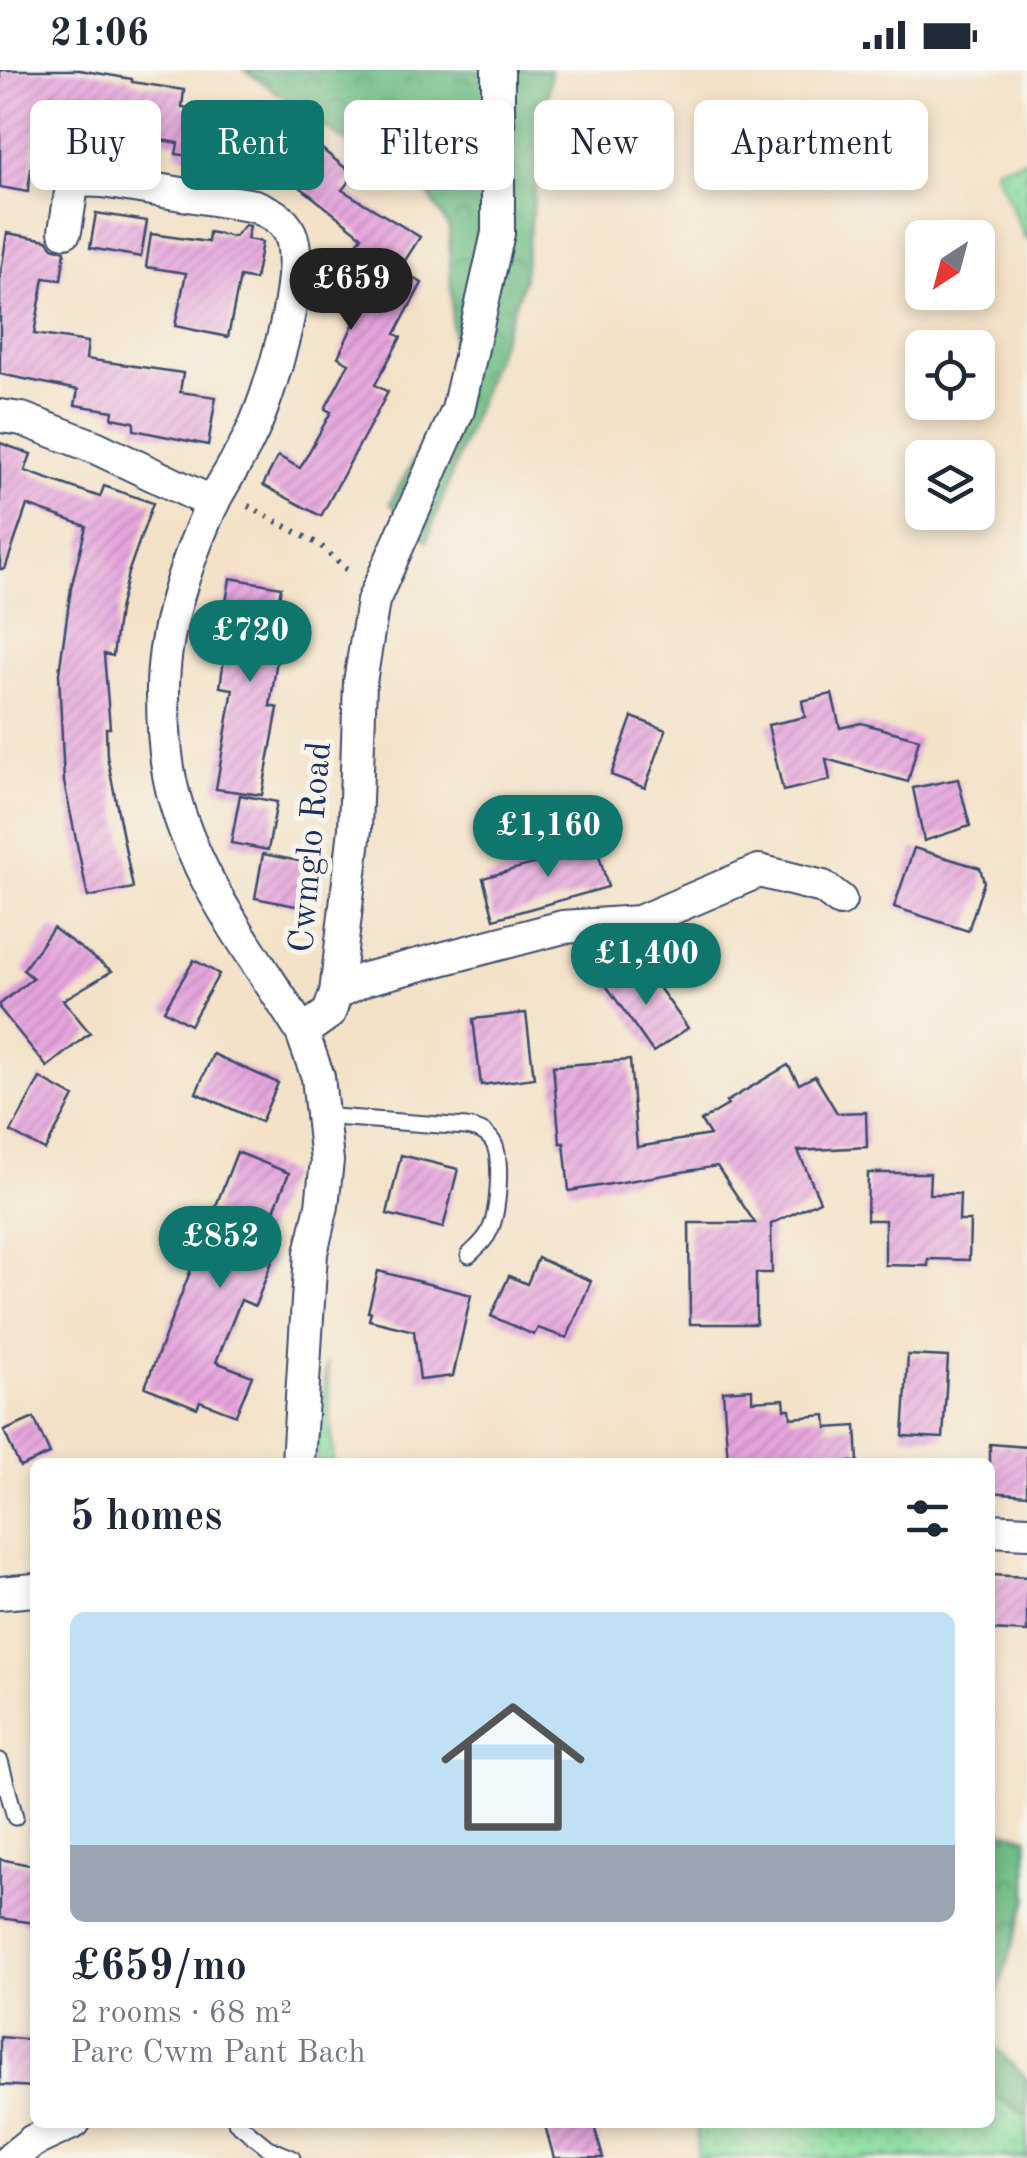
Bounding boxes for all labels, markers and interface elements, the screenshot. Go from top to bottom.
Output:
text: 21:06 [50,16,149,54]
chip: Buy [30,100,161,190]
chip: Rent [181,100,324,190]
chip: Filters [344,100,514,190]
chip: New [534,100,674,190]
chip: Apartment [694,100,928,190]
north arrow [905,220,995,310]
map controls [905,220,995,530]
pin: £659 [292,248,410,333]
text: £659 [312,264,390,296]
button: locate [905,330,995,420]
button: layers [905,440,995,530]
pin: £720 [191,600,309,685]
text: £720 [211,616,289,648]
street label: Cwmglo Road [285,740,338,954]
pin: £1,160 [467,795,629,880]
text: £1,160 [495,811,601,843]
pin: £1,400 [565,923,727,1008]
text: £1,400 [593,939,699,971]
pin: £852 [161,1206,279,1291]
text: £852 [181,1222,259,1254]
icon: filters [900,1491,955,1546]
text: 5 homes [70,1497,222,1539]
icon: home [423,1677,603,1857]
text: £659/mo [70,1947,247,1989]
text: 2 rooms · 68 m² [70,1998,292,2030]
text: Parc Cwm Pant Bach [70,2038,366,2070]

